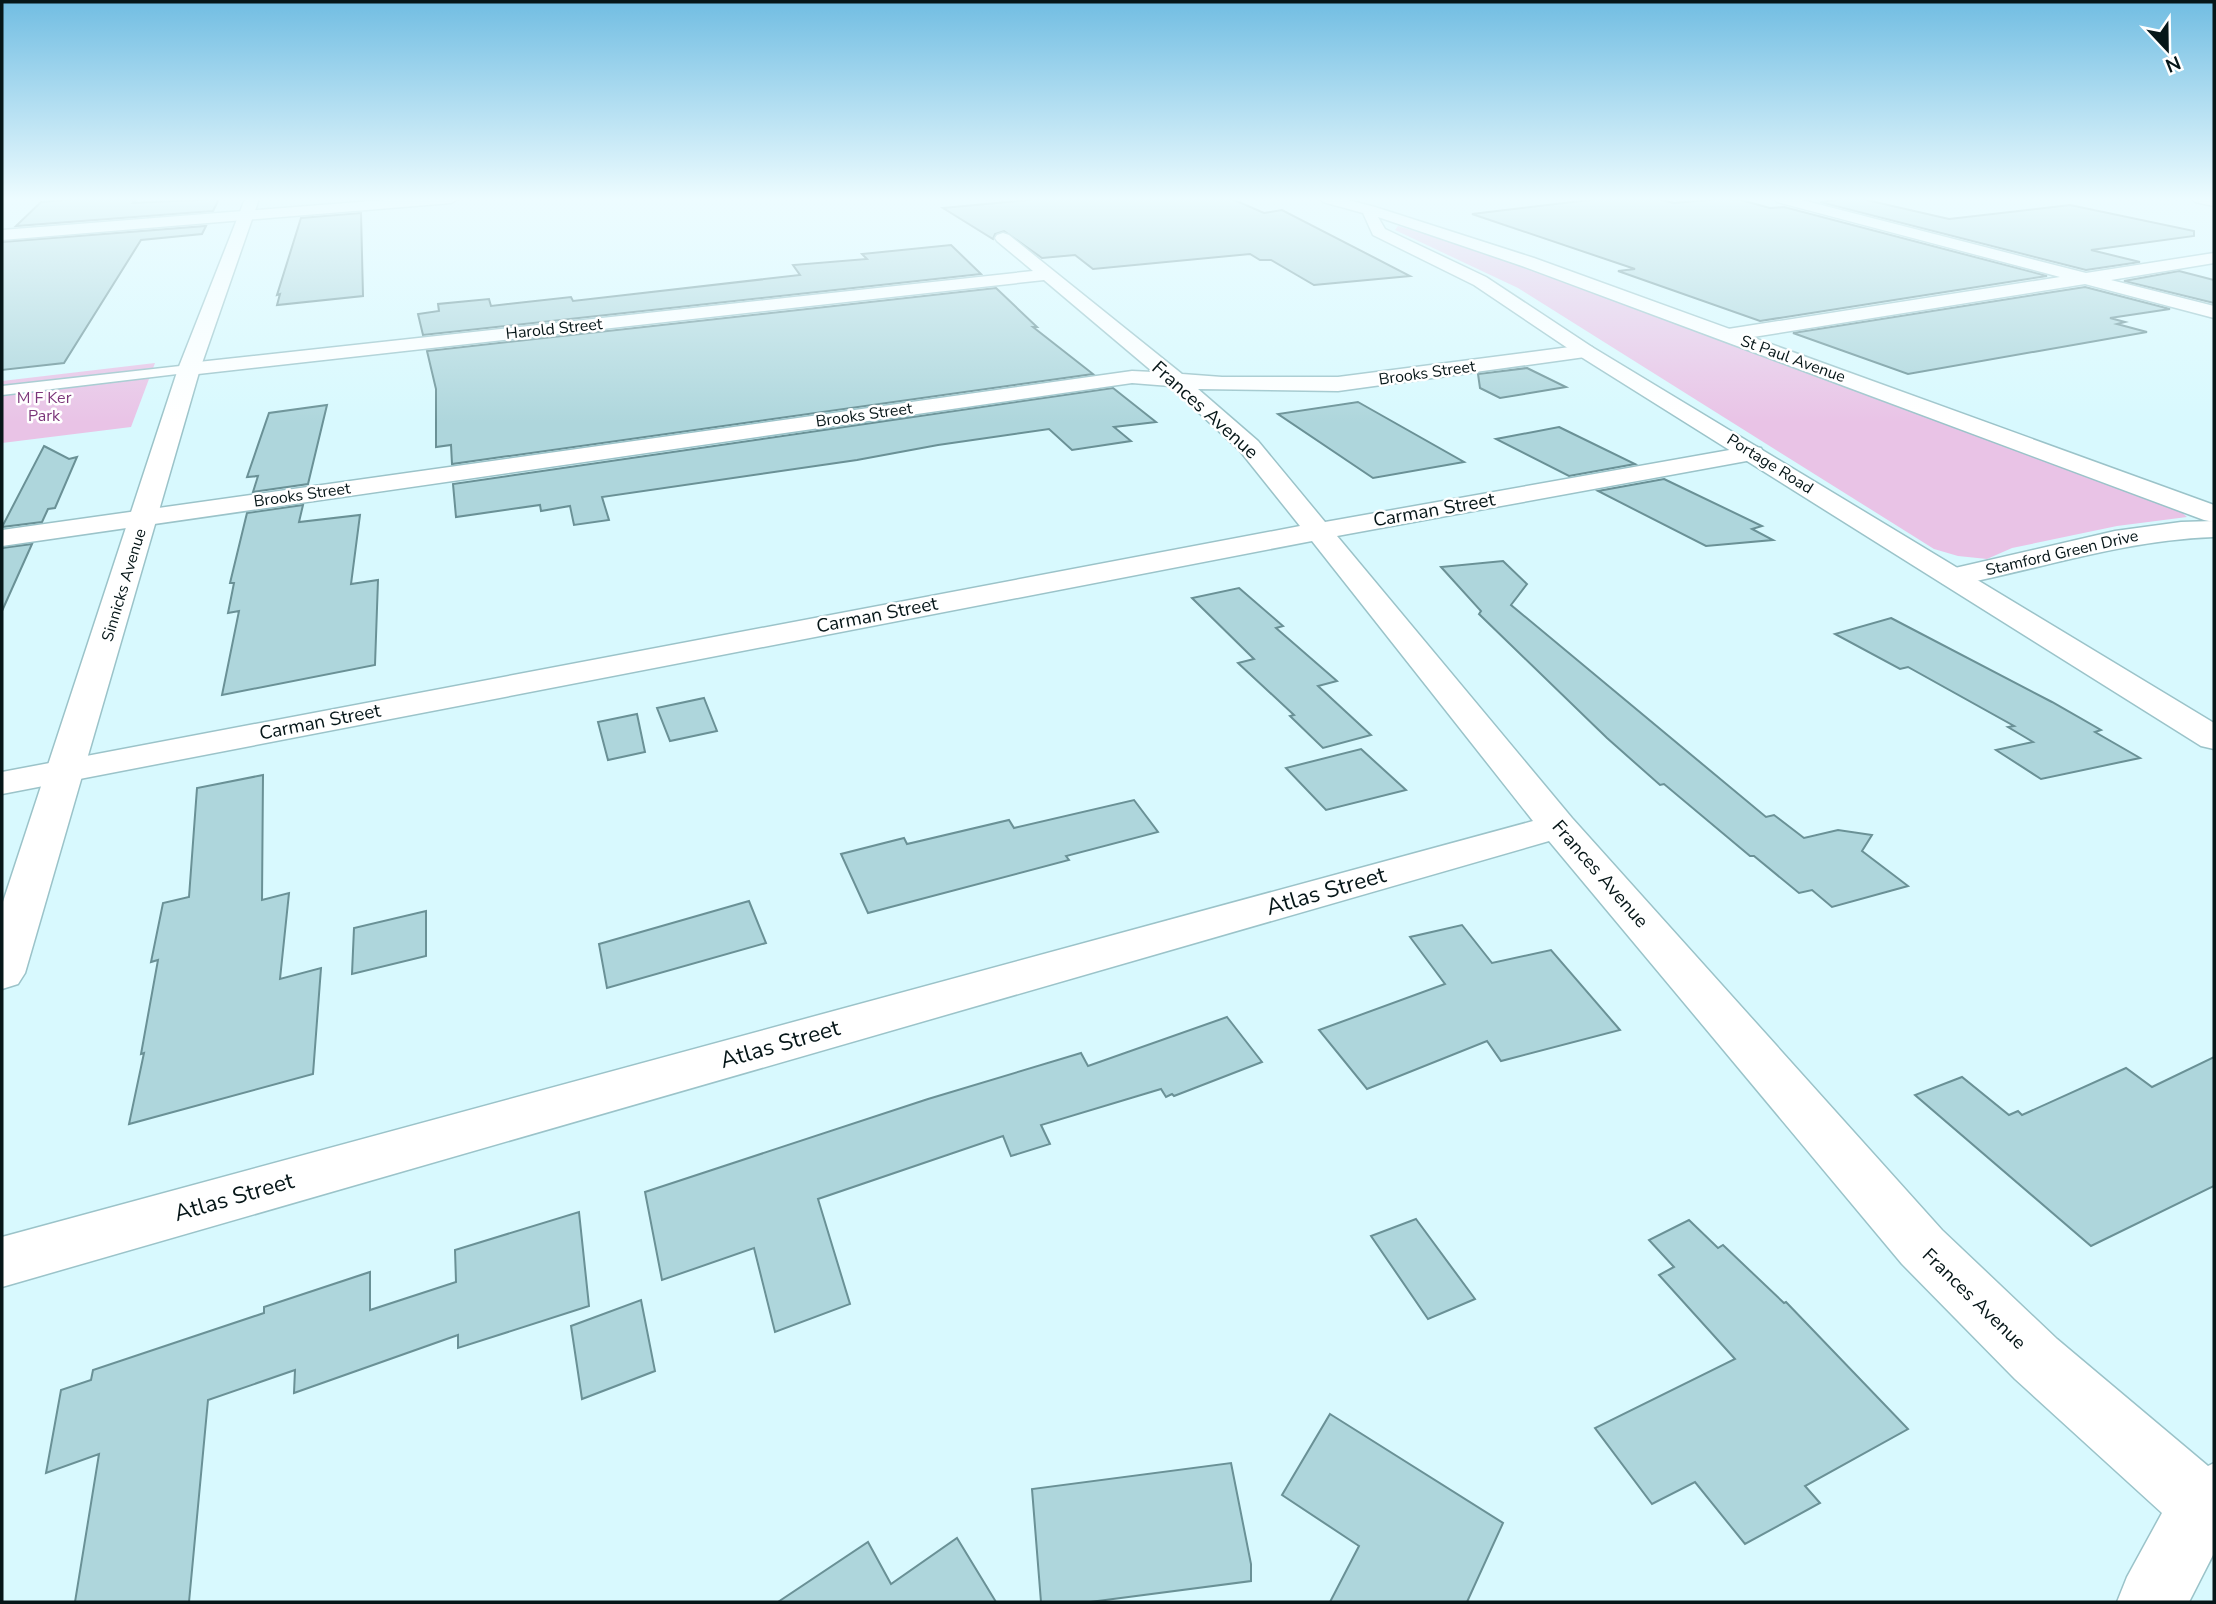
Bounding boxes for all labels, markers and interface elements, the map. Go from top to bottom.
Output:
north arrow [2132,14,2202,84]
text: N [2162,49,2184,79]
street label: Harold Street [505,313,604,345]
street label: St Paul Avenue [1738,330,1848,388]
street label: Frances Avenue [1146,355,1264,465]
street label: Brooks Street [1377,355,1477,391]
park label: M F Ker Park [17,387,72,427]
street label: Brooks Street [814,397,914,433]
street label: Portage Road [1723,429,1817,499]
street label: Brooks Street [252,477,352,513]
street label: Carman Street [1371,486,1497,533]
street label: Stamford Green Drive [1983,525,2141,581]
street label: Sinnicks Avenue [96,526,152,644]
street label: Carman Street [814,590,940,640]
street label: Carman Street [257,697,383,747]
street label: Frances Avenue [1546,814,1654,934]
street label: Atlas Street [1262,859,1390,923]
street label: Atlas Street [716,1012,844,1076]
street label: Atlas Street [170,1165,298,1229]
street label: Frances Avenue [1916,1243,2032,1355]

